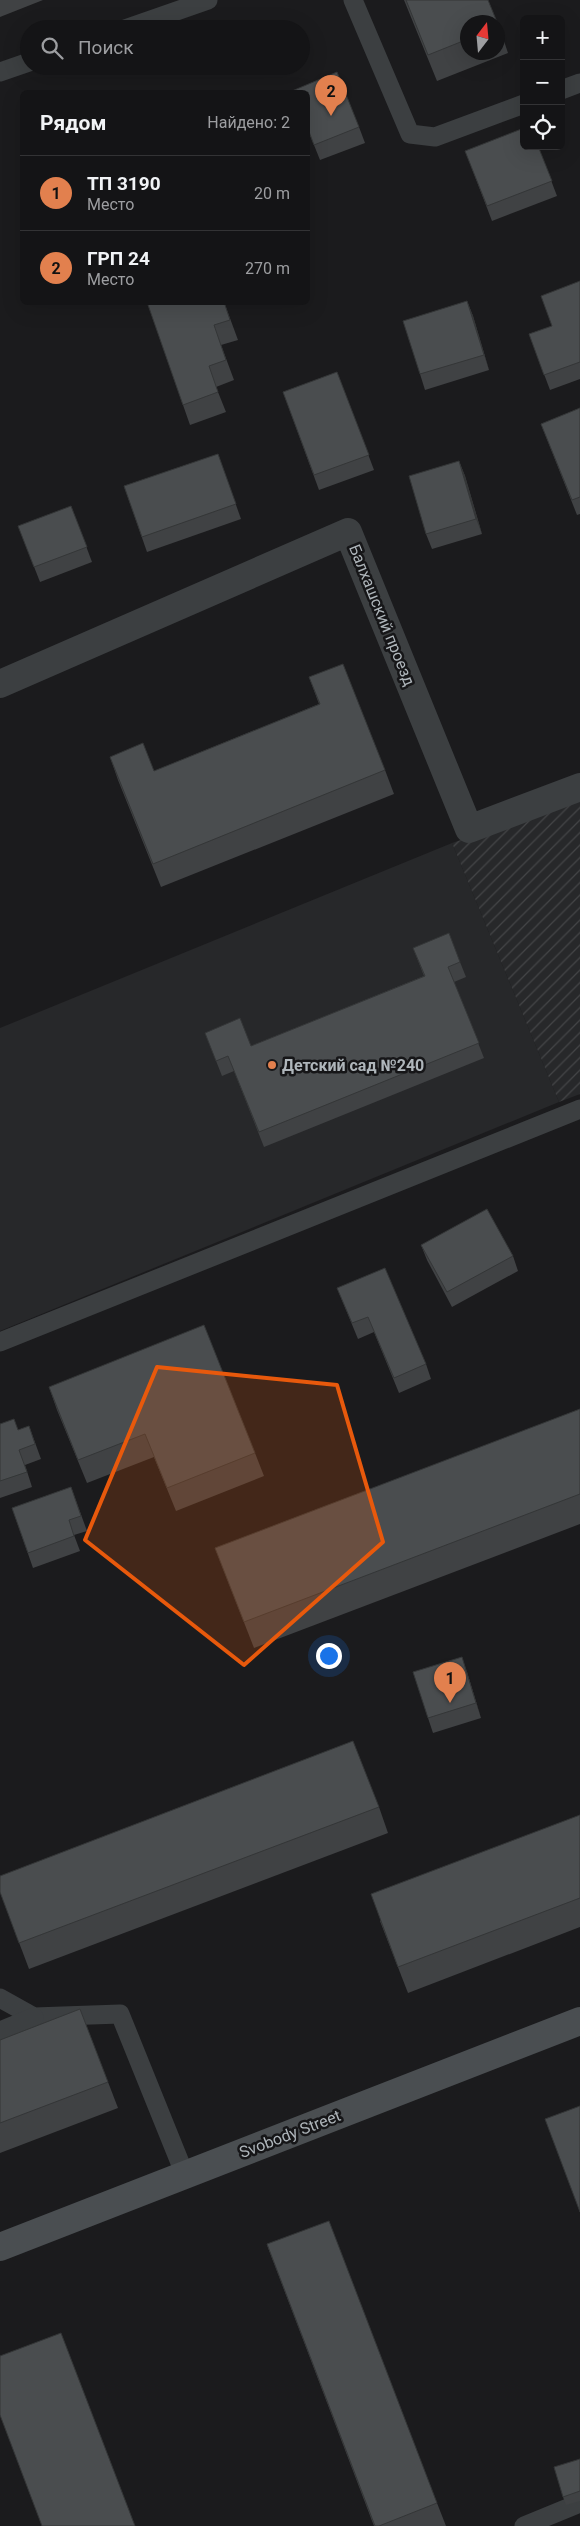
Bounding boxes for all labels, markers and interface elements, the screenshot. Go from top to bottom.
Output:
north arrow [460,15,505,60]
map controls [520,15,565,150]
button: + [520,15,565,60]
search box [20,20,310,75]
icon: search [38,34,66,62]
text: Поиск [78,36,134,59]
button: − [520,60,565,105]
pin: 2 [315,75,347,116]
button: locate [520,105,565,150]
text: Рядом [40,111,106,135]
text: Найдено: 2 [207,113,290,132]
text: ТП 3190 [87,172,161,195]
text: 1 [51,184,61,203]
text: 20 m [254,184,290,203]
text: Место [87,195,134,214]
text: ГРП 24 [87,247,150,270]
text: 2 [51,259,61,278]
text: 270 m [245,259,290,278]
text: Место [87,270,134,289]
street label: Балхашский проезд [345,542,419,689]
place label: Детский сад №240 [282,1056,424,1075]
marker: Детский сад №240 [266,1059,278,1071]
your location [316,1643,342,1669]
pin: 1 [434,1662,466,1703]
street label: Svobody Street [237,2106,343,2162]

